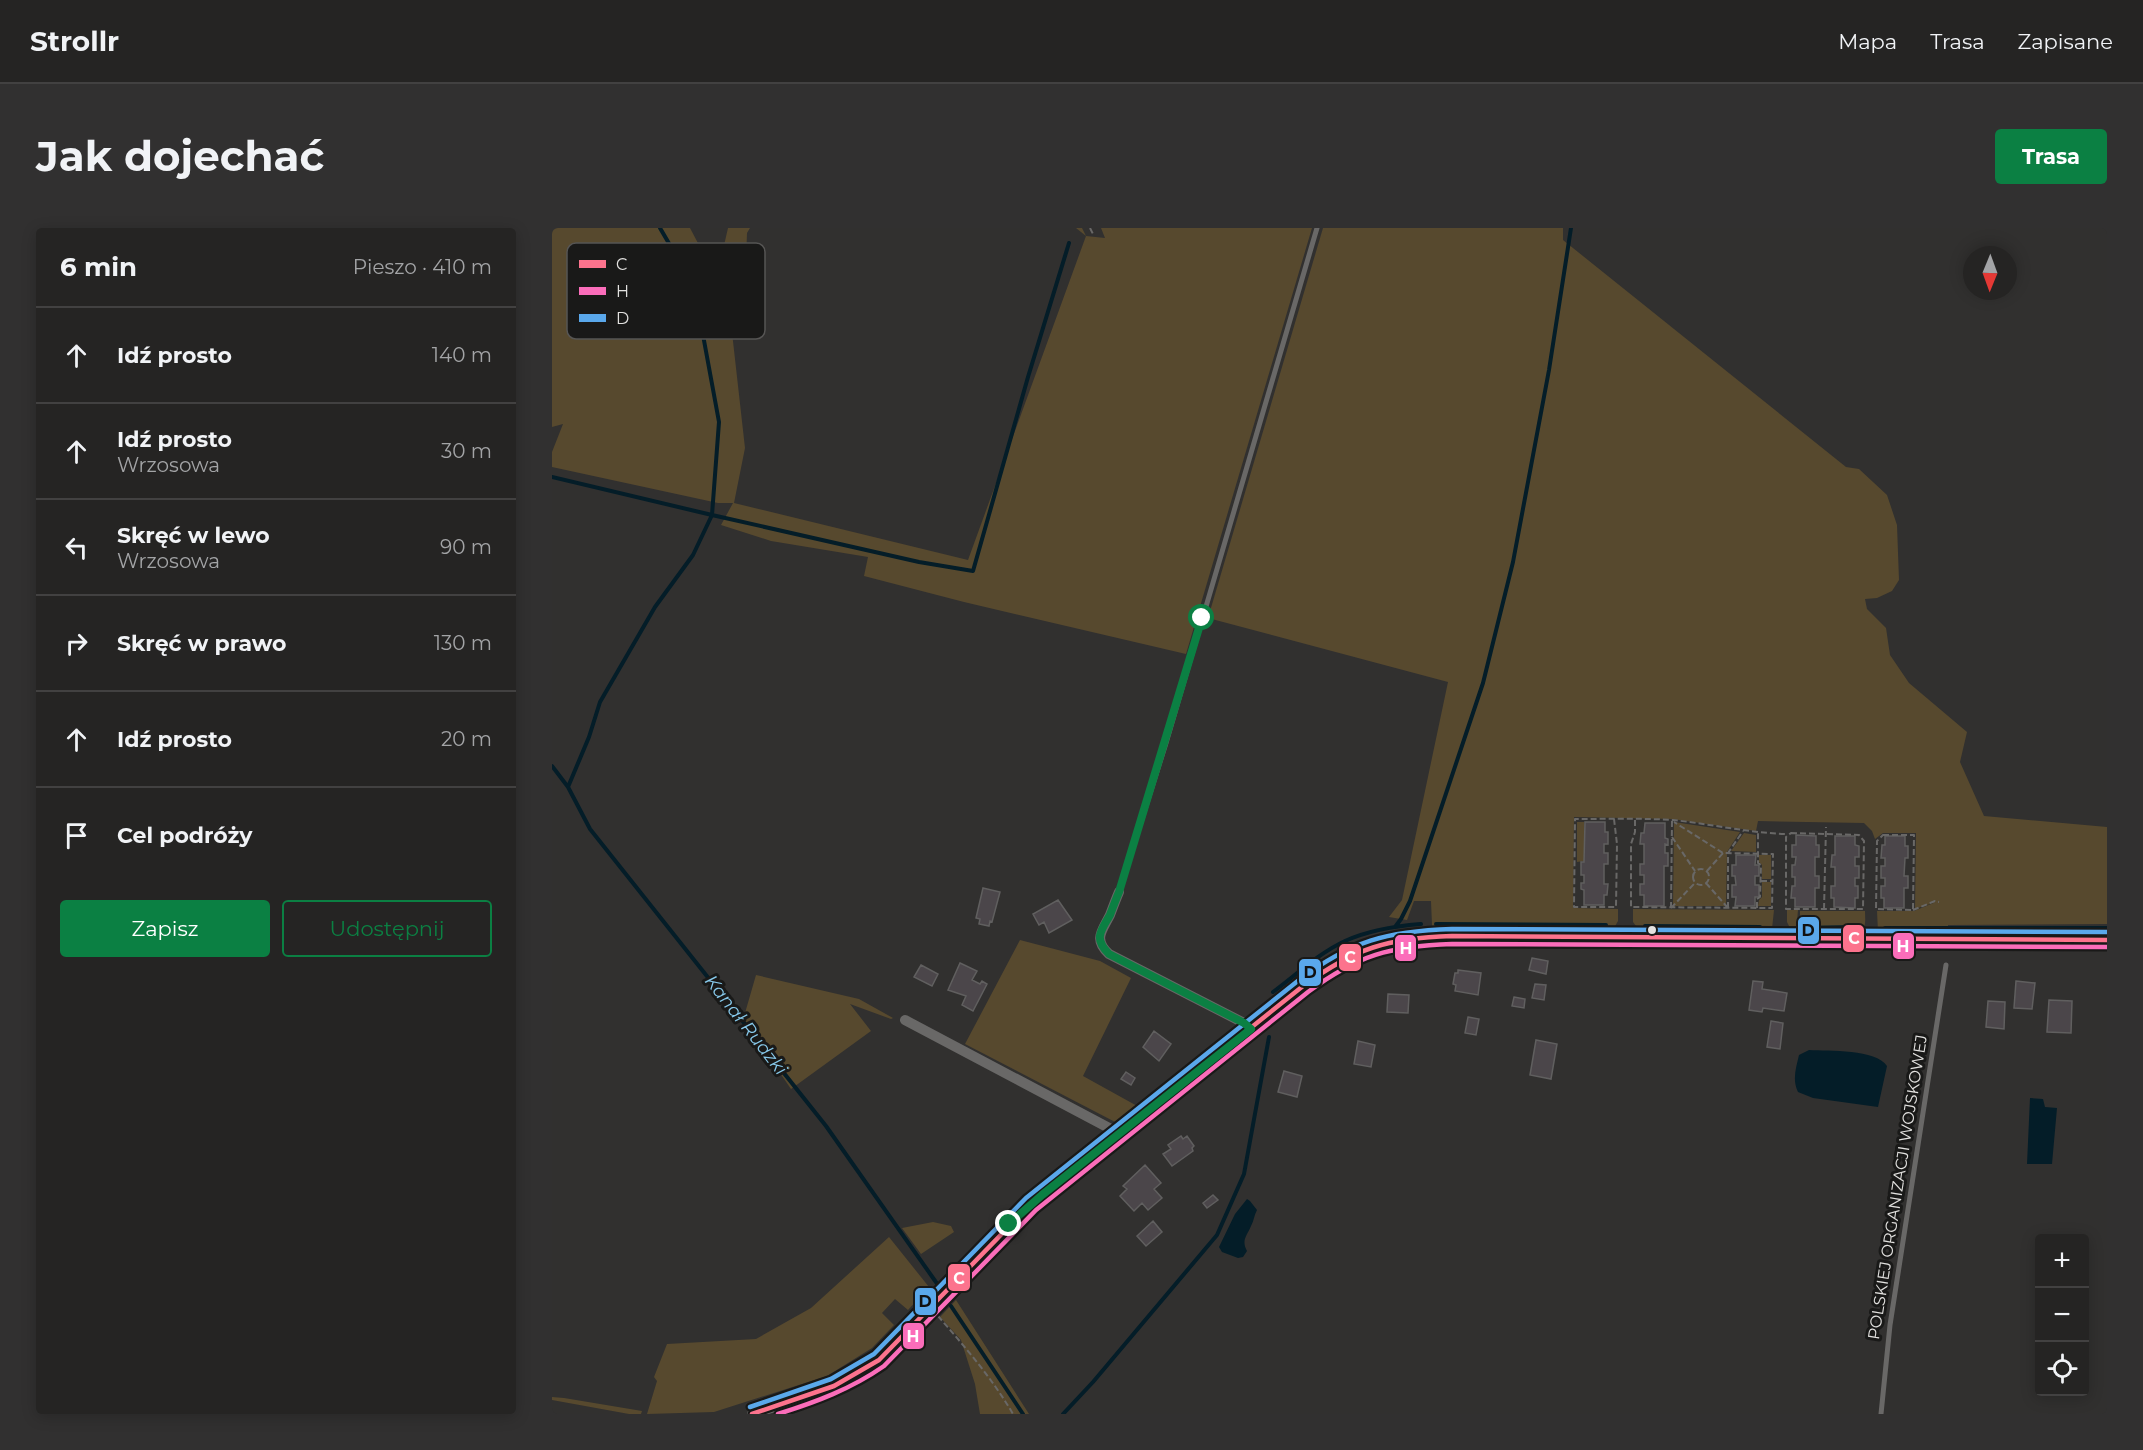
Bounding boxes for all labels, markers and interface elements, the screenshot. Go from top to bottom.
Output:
text: Strollr [30,24,119,58]
text: Mapa [1838,29,1897,54]
text: Trasa [1930,29,1985,54]
text: Zapisane [2018,29,2113,54]
button: Trasa [1995,129,2107,184]
text: Jak dojechać [36,130,324,182]
legend [567,243,765,339]
north arrow [1963,246,2017,300]
text: 6 min [60,251,137,283]
text: Pieszo · 410 m [353,255,492,279]
text: C [616,255,627,274]
text: H [616,282,629,301]
text: D [616,309,629,328]
icon: ahead [60,339,93,372]
text: Idź prosto [117,342,232,369]
text: 140 m [432,343,492,367]
text: Idź prosto [117,426,232,453]
icon: ahead [60,435,93,468]
text: 30 m [441,439,492,463]
text: Wrzosowa [117,453,220,477]
text: Skręć w lewo [117,522,270,549]
icon: left [60,531,93,564]
text: 90 m [440,535,492,559]
text: Wrzosowa [117,549,220,573]
route start [1188,604,1214,630]
icon: right [60,627,93,660]
text: Skręć w prawo [117,630,286,657]
text: 130 m [434,631,492,655]
icon: ahead [60,723,93,756]
text: Idź prosto [117,726,232,753]
text: 20 m [441,727,492,751]
icon: arrive [60,819,93,852]
text: Cel podróży [117,822,253,849]
button: Zapisz [60,900,270,957]
button: Udostępnij [282,900,492,957]
line badge: D [1797,916,1820,945]
text: D [1801,921,1815,940]
unlabelled marker [1646,924,1658,936]
line badge: C [1842,924,1865,953]
text: C [1848,929,1860,948]
line badge: H [1892,932,1915,960]
line badge: H [1394,934,1417,962]
text: H [1897,937,1909,956]
text: H [1400,939,1412,958]
line badge: C [1338,943,1362,972]
text: C [1344,948,1356,967]
line badge: D [1298,958,1322,987]
text: D [1303,963,1317,982]
water label: Kanał Rudzki [700,971,792,1080]
street label: POLSKIEJ ORGANIZACJI WOJSKOWEJ [1864,1033,1931,1341]
route end [995,1210,1021,1236]
map controls [2035,1234,2089,1396]
button: + [2035,1234,2089,1288]
line badge: C [947,1263,971,1292]
text: C [953,1269,965,1288]
line badge: D [914,1287,937,1316]
button: − [2035,1288,2089,1342]
text: D [918,1292,932,1311]
line badge: H [902,1322,925,1350]
text: H [907,1327,919,1346]
button: locate [2035,1342,2089,1396]

